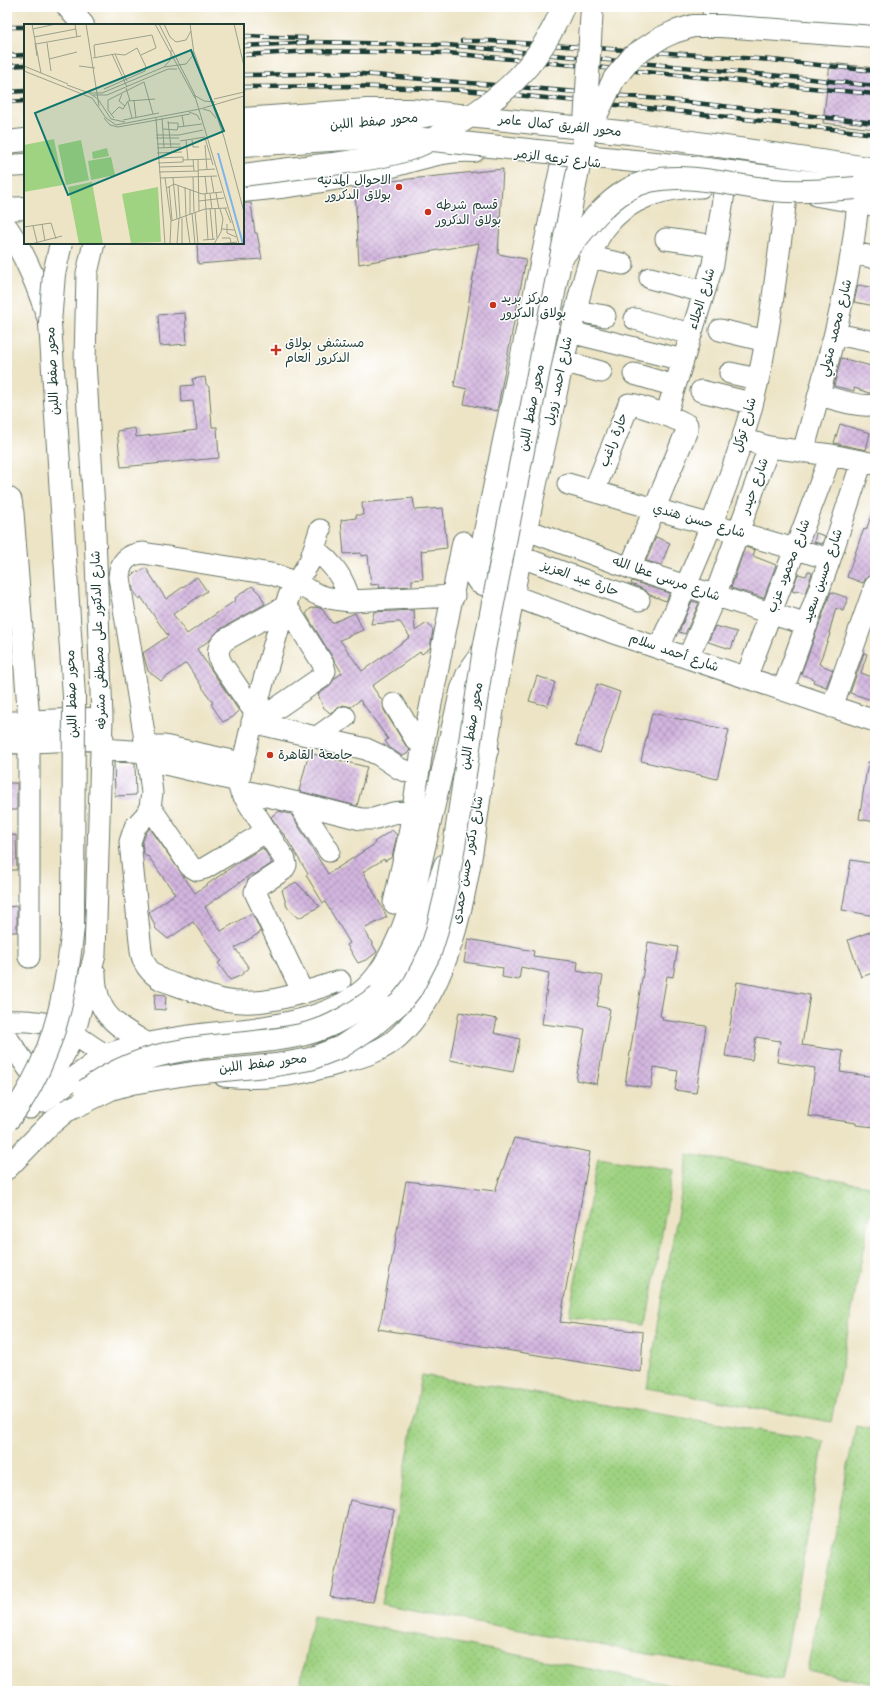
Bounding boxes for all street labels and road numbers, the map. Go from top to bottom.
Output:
street label: محور صفط اللبن [329,108,419,136]
street label: محور الفريق كمال عامر [496,109,623,143]
street label: شارع ترعه الزمر [513,143,602,175]
street label: شارع الجلاء [683,265,721,333]
street label: شارع محمد متولي [814,277,858,379]
street label: محور صفط اللبن [40,326,66,416]
street label: شارع احمد زويل [539,335,579,427]
street label: محور صفط اللبن [513,363,551,453]
street label: شارع توكل [727,395,763,455]
street label: حارة راغب [594,410,634,470]
street label: شارع حيدر [735,455,775,518]
street label: شارع حسن هندي [650,498,748,544]
street label: شارع محمود عزب [761,516,817,616]
street label: شارع حسين سعيد [797,526,849,626]
street label: شارع الدكتور على مصطفى مشرفه [85,550,113,730]
street label: شارع مرسى عطا الله [609,551,723,607]
street label: حارة عبد العزيز [537,555,622,603]
street label: شارع أحمد سلام [626,628,722,678]
street label: محور صفط اللبن [60,649,84,739]
street label: محور صفط اللبن [455,681,489,771]
street label: شارع دكتور حسن حمدى [446,794,490,926]
street label: محور صفط اللبن [218,1048,308,1080]

